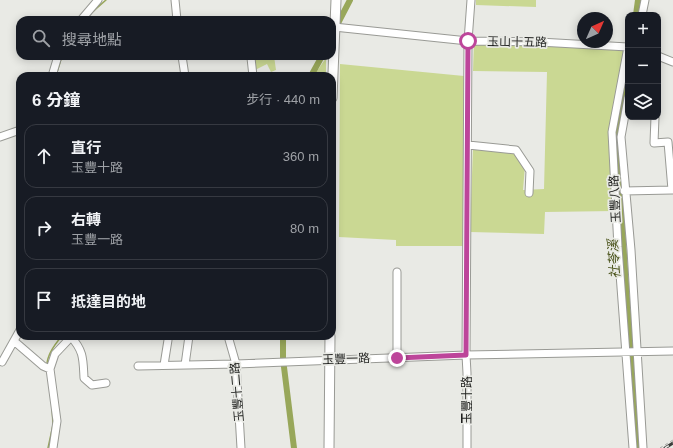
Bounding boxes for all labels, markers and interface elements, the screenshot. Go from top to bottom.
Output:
north arrow [577,12,613,48]
map controls [625,12,661,120]
button: + [625,12,661,48]
search box [16,16,336,60]
icon: search [30,27,52,49]
text: 搜尋地點 [62,31,122,48]
route start [459,32,477,50]
street label: 玉山十五路 [487,34,547,50]
button: − [625,48,661,84]
button: layers [625,84,661,120]
text: 6 分鐘 [32,91,80,110]
text: 步行 · 440 m [246,92,320,107]
text: 直行 [71,139,101,156]
icon: ahead [33,145,55,167]
text: 360 m [283,149,319,164]
text: 玉豐十路 [71,160,123,175]
street label: 玉豐八路 [607,175,623,223]
text: 右轉 [71,211,101,228]
icon: right [33,217,55,239]
text: 80 m [290,221,319,236]
text: 玉豐一路 [71,232,123,247]
water label: 社苓溪 [605,237,623,279]
icon: arrive [33,289,55,311]
text: 抵達目的地 [71,293,146,310]
route end [388,349,406,367]
street label: 玉豐一路 [322,351,370,367]
street label: 玉豐十二路 [227,361,247,423]
street label: 玉豐十路 [460,376,474,424]

